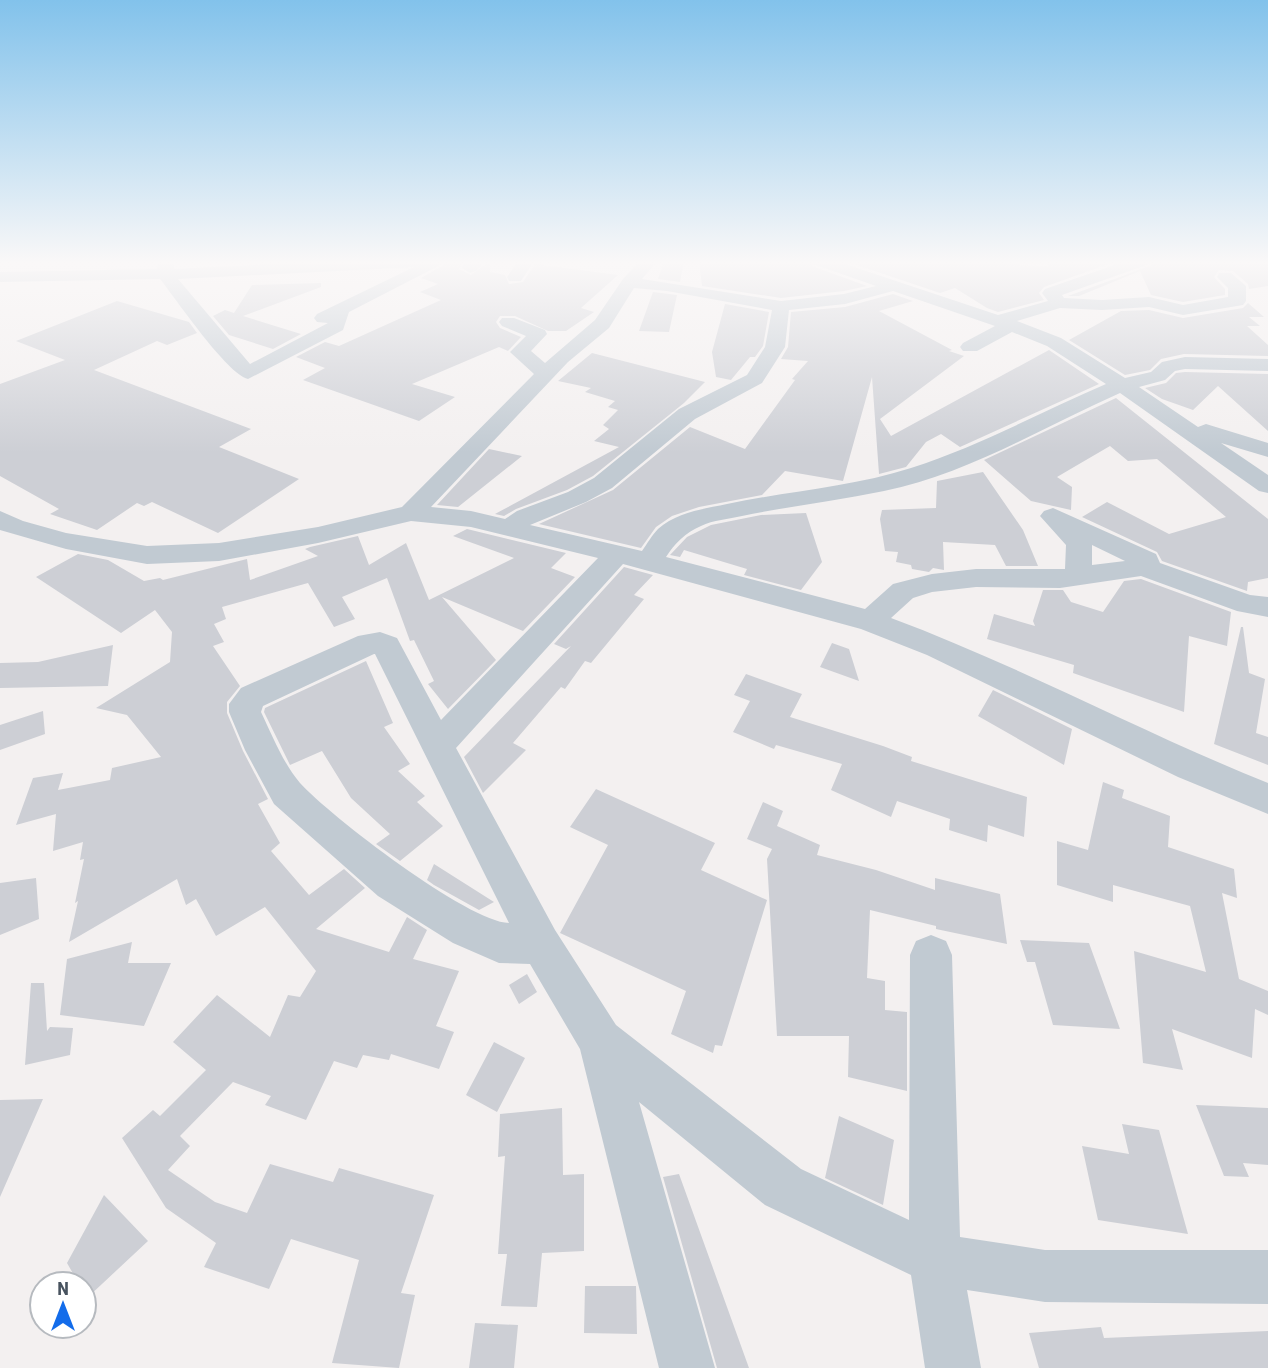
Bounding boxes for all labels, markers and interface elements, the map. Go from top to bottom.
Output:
north arrow [28,1270,98,1340]
text: N [57,1277,69,1300]

